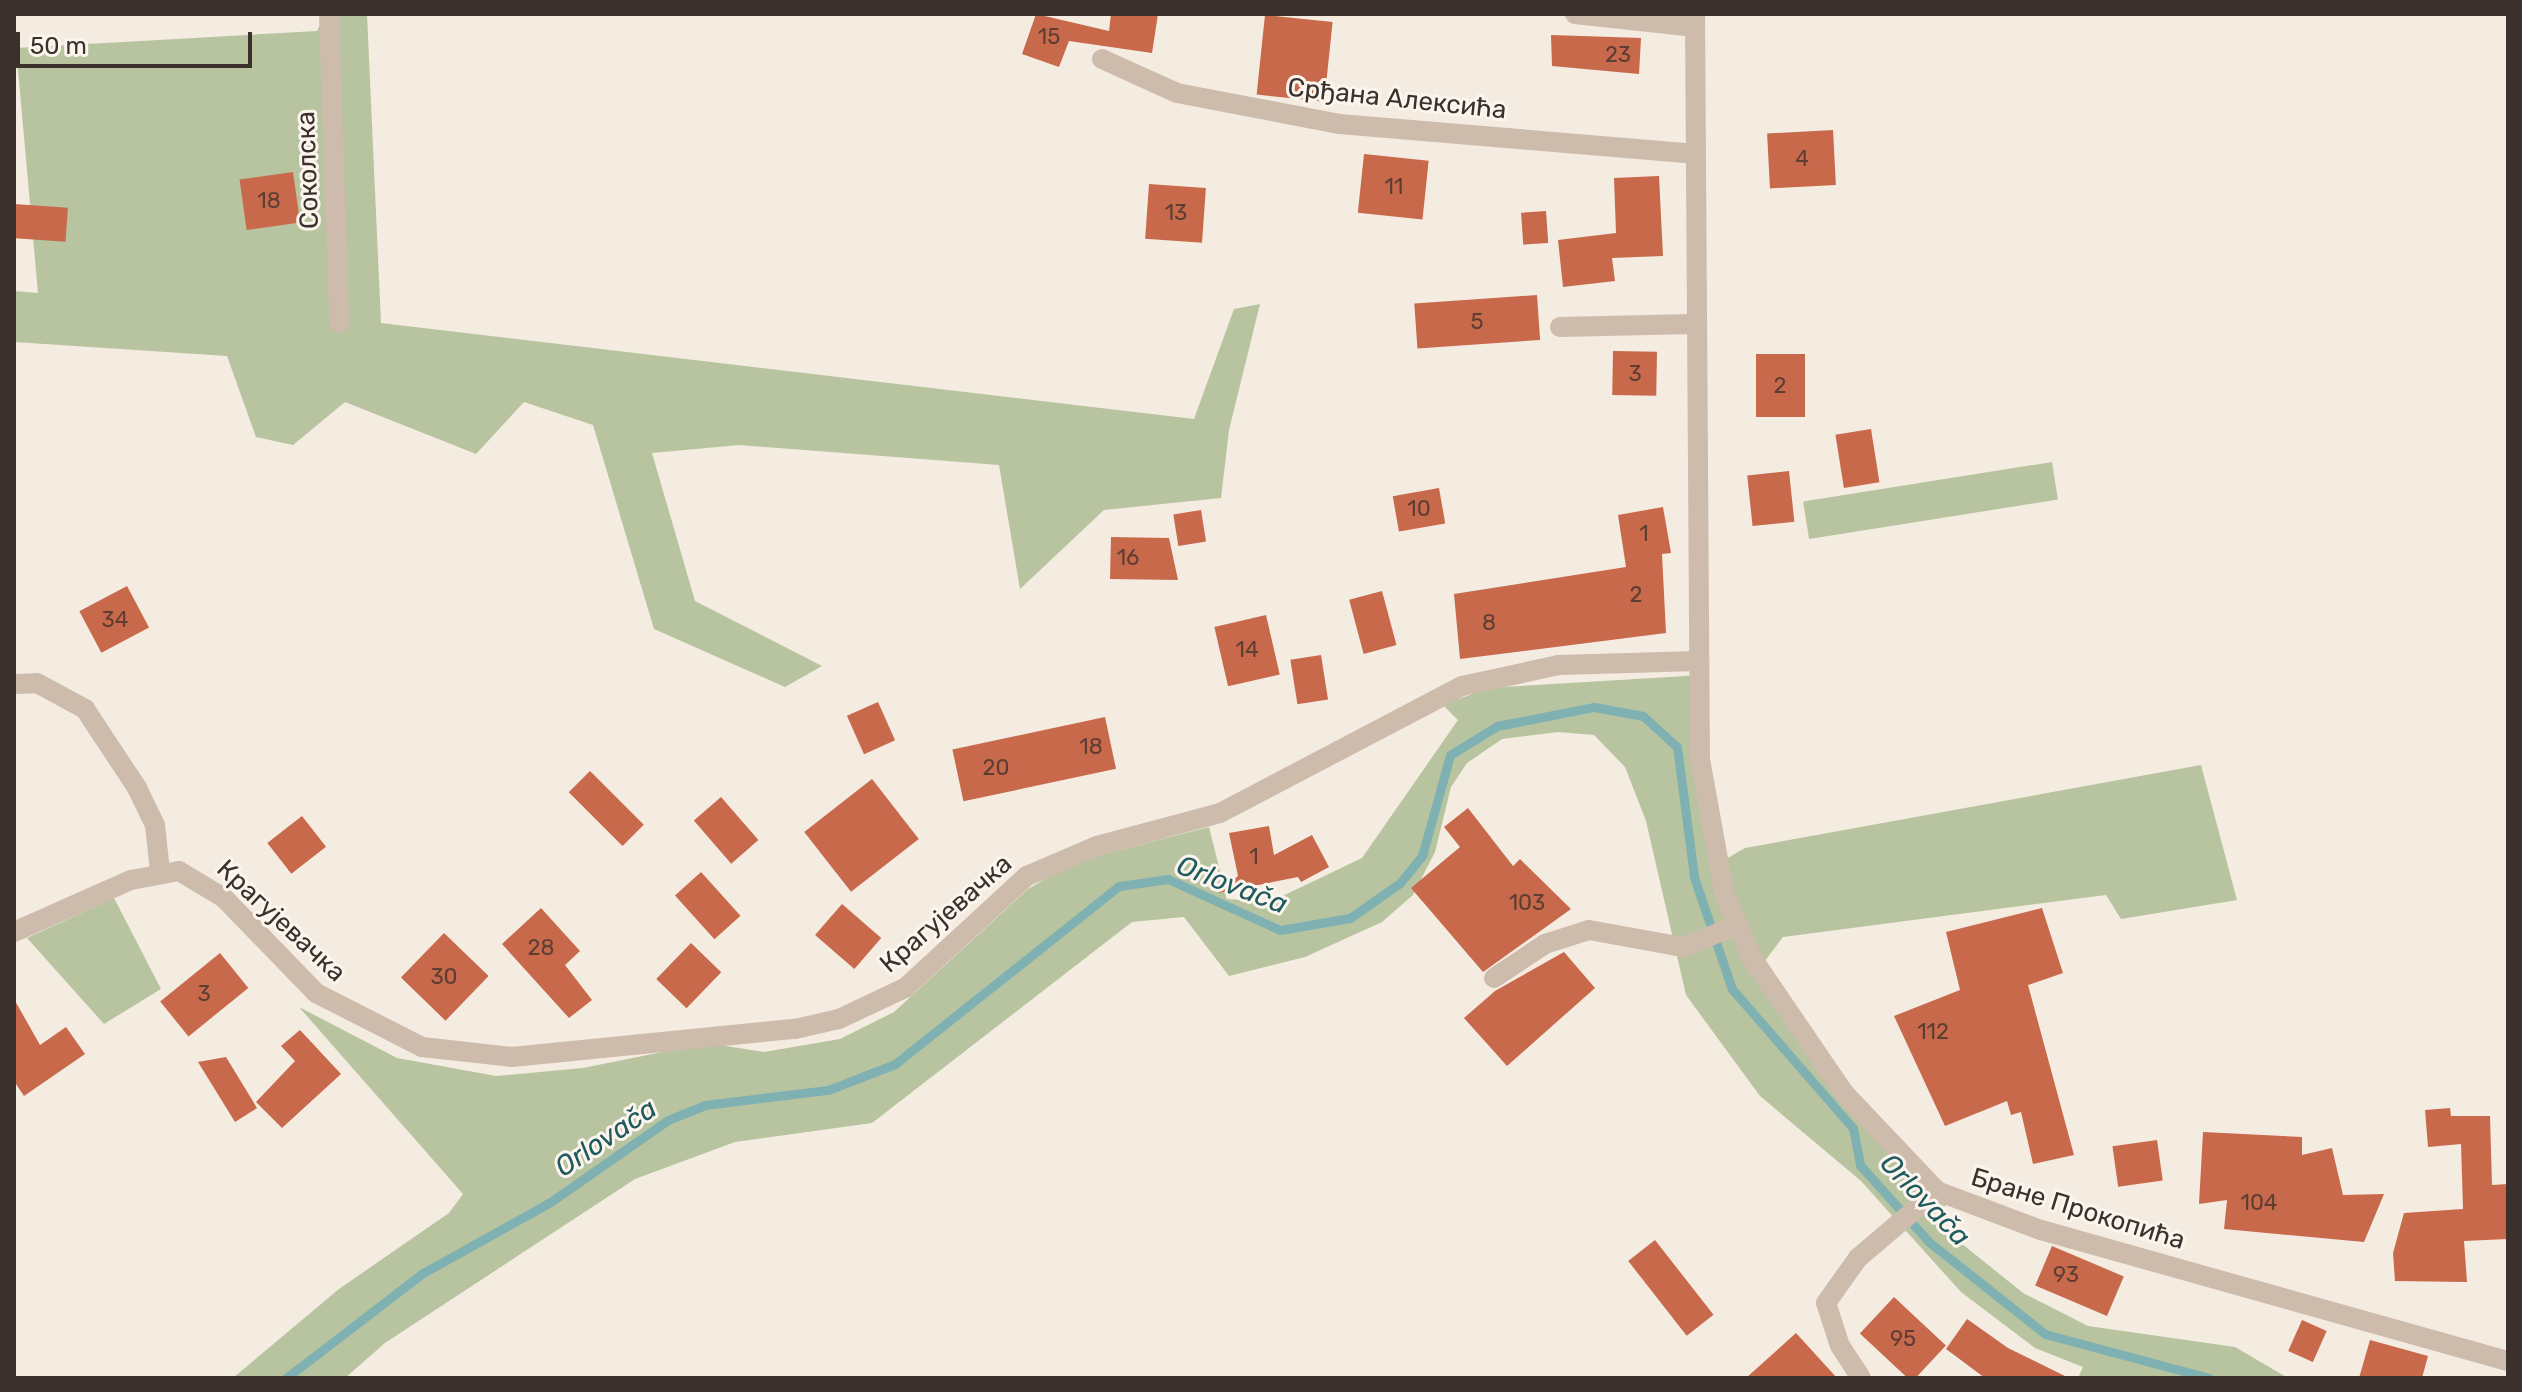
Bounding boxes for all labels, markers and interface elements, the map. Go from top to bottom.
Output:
scale bar [20,16,256,66]
house number: 15 [1038,24,1060,50]
text: 50 m [30,32,87,60]
house number: 23 [1605,42,1631,68]
street label: Срђана Алексића [1286,72,1508,126]
street label: Соколска [290,111,326,229]
house number: 4 [1795,146,1809,172]
house number: 11 [1385,174,1403,200]
house number: 18 [257,188,281,214]
house number: 13 [1165,200,1187,226]
house number: 5 [1470,309,1484,335]
house number: 3 [1628,361,1642,387]
house number: 2 [1774,373,1786,399]
house number: 10 [1407,496,1431,522]
house number: 1 [1639,521,1649,547]
house number: 16 [1117,545,1139,571]
house number: 2 [1630,582,1642,608]
house number: 34 [102,607,128,633]
house number: 8 [1482,610,1496,636]
house number: 14 [1235,637,1259,663]
house number: 18 [1079,734,1103,760]
house number: 20 [983,755,1009,781]
house number: 1 [1249,844,1259,870]
street label: Крагујевачка [874,848,1018,980]
water label: Orlovača [1172,849,1292,921]
street label: Крагујевачка [210,853,352,989]
house number: 103 [1509,890,1545,916]
house number: 28 [528,935,554,961]
house number: 30 [430,964,458,990]
house number: 3 [197,981,211,1007]
house number: 112 [1917,1019,1949,1045]
water label: Orlovača [549,1092,663,1184]
water label: Orlovača [1873,1147,1977,1253]
street label: Бране Прокопића [1967,1162,2189,1256]
house number: 104 [2240,1190,2278,1216]
house number: 93 [2053,1262,2079,1288]
house number: 95 [1890,1326,1916,1352]

